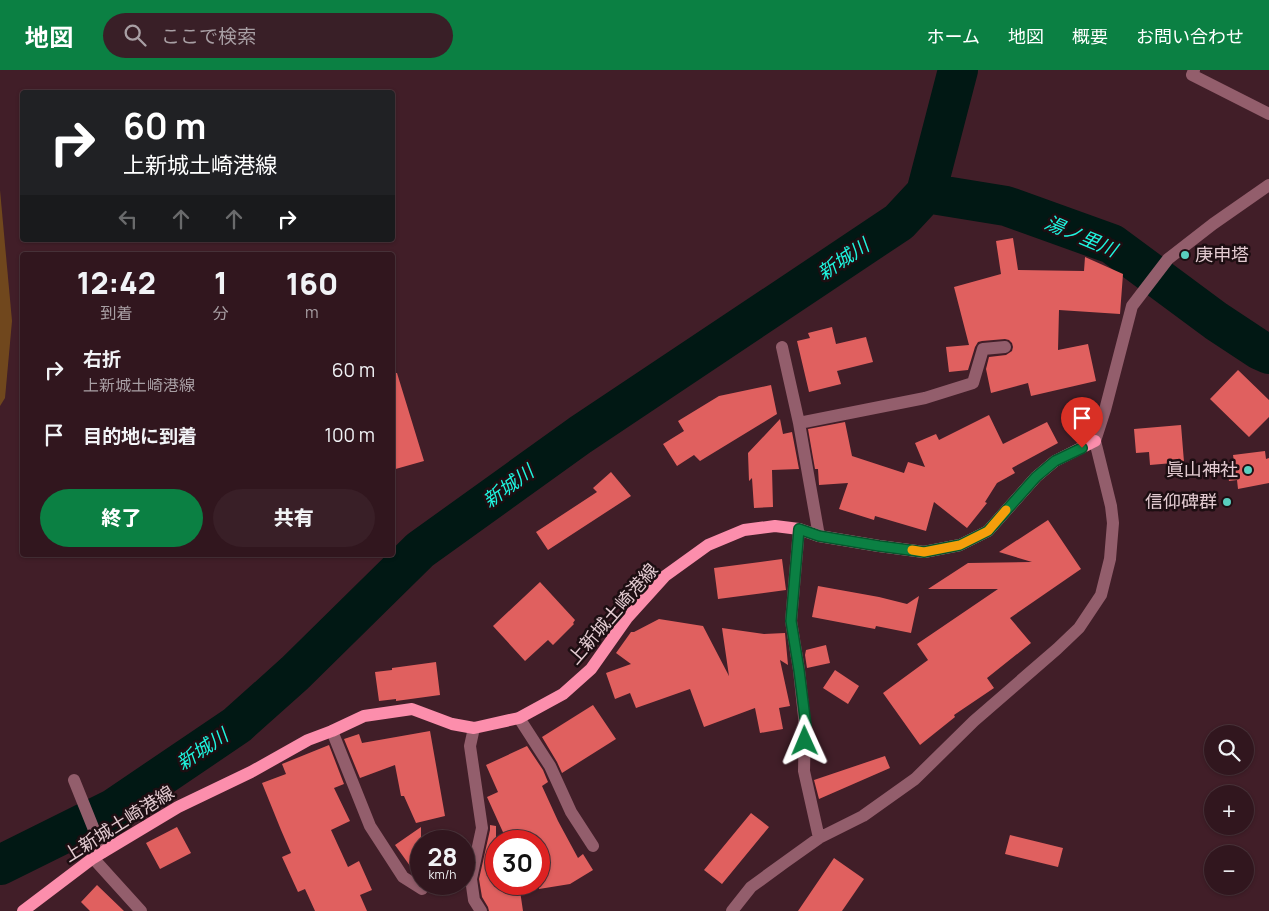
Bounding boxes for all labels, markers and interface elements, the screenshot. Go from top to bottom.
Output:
search box [103,13,453,58]
text: 地図 [25,20,73,53]
icon: search [121,21,149,49]
text: ここで検索 [161,23,256,49]
text: ホーム [927,24,980,48]
text: 地図 [1008,24,1044,48]
text: 概要 [1072,24,1108,48]
text: お問い合わせ [1136,24,1244,48]
text: 60 m [123,102,206,150]
icon: right [40,110,105,175]
text: 上新城土崎港線 [123,150,277,180]
icon: left [114,205,142,233]
icon: ahead [167,205,195,233]
icon: ahead [220,205,248,233]
icon: right [273,205,301,233]
water label: 湯ノ里川 [1041,209,1123,264]
water label: 新城川 [812,231,876,286]
place label: 庚申塔 [1195,242,1249,266]
marker: 庚申塔 [1179,249,1191,261]
text: 12:42 [77,262,156,303]
text: 1 [214,262,228,303]
text: 160 [286,263,338,304]
text: m [305,301,319,323]
text: 到着 [100,302,132,324]
text: 分 [213,302,229,324]
text: 右折 [83,346,121,372]
icon: right [40,356,68,384]
text: 60 m [332,357,375,383]
text: 上新城土崎港線 [83,374,195,396]
pin [1061,397,1103,448]
icon: arrive [1068,404,1096,432]
icon: arrive [40,421,68,449]
text: 100 m [324,422,375,448]
text: 目的地に到着 [83,423,197,449]
place label: 眞山神社 [1166,457,1238,481]
water label: 新城川 [477,458,540,513]
marker: 眞山神社 [1242,464,1254,476]
button: 終了 [40,489,203,547]
button: 共有 [213,489,375,547]
place label: 信仰碑群 [1145,489,1217,513]
marker: 信仰碑群 [1221,496,1233,508]
street label: 上新城土崎港線 [562,558,663,669]
position arrow [778,714,830,766]
water label: 新城川 [171,721,235,776]
map controls [1204,725,1254,895]
button: search [1204,725,1254,775]
street label: 上新城土崎港線 [59,780,178,867]
button: + [1204,785,1254,835]
speed limit sign: 30 [485,830,550,895]
text: 28 [427,839,458,874]
button: − [1204,845,1254,895]
text: km/h [429,866,456,883]

